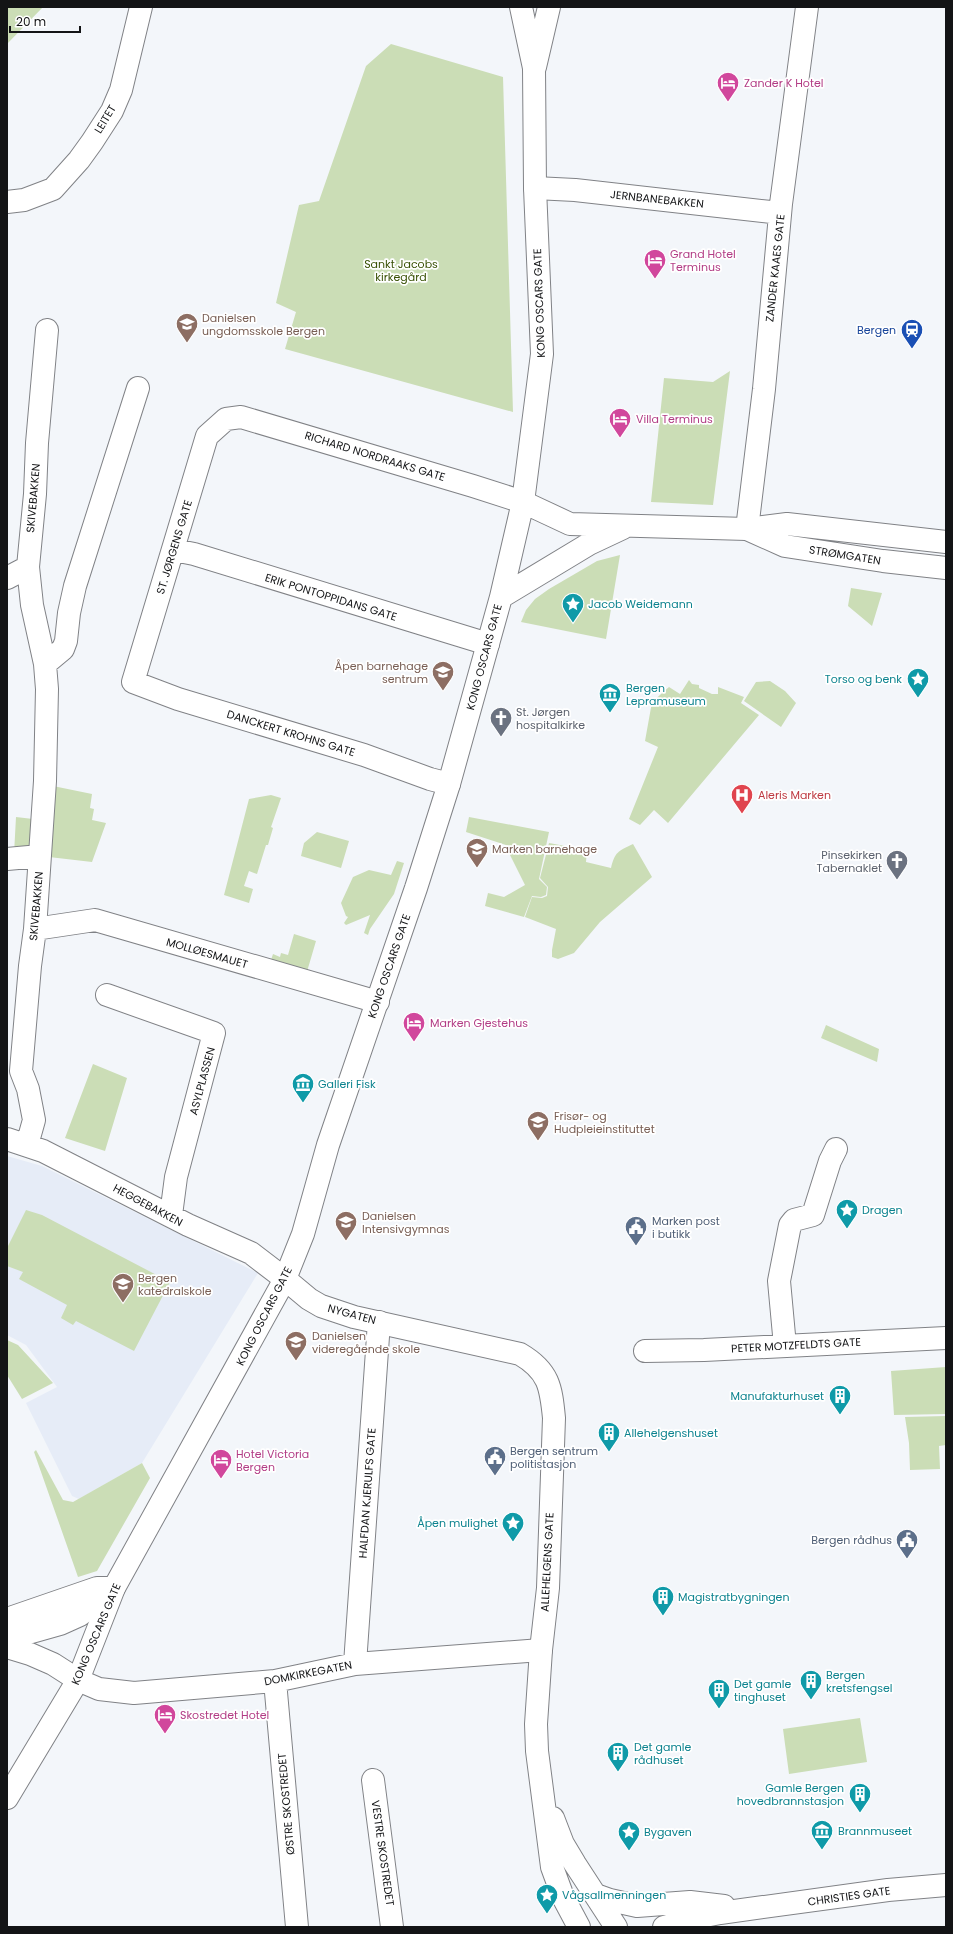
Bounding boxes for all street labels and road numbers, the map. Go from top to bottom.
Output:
street label: LEITET [90,102,120,136]
street label: JERNBANEBAKKEN [609,186,705,212]
street label: ZANDER KAAES GATE [761,213,789,323]
street label: KONG OSCARS GATE [529,248,549,358]
street label: RICHARD NORDRAAKS GATE [303,427,447,485]
street label: SKIVEBAKKEN [22,463,44,533]
street label: ST. JØRGENS GATE [152,498,196,596]
street label: STRØMGATEN [808,541,882,569]
street label: ERIK PONTOPPIDANS GATE [263,569,399,625]
street label: KONG OSCARS GATE [462,602,506,712]
street label: DANCKERT KROHNS GATE [225,706,357,760]
street label: SKIVEBAKKEN [25,871,47,941]
street label: KONG OSCARS GATE [364,912,414,1020]
street label: MOLLØESMAUET [164,934,250,972]
street label: ASYLPLASSEN [185,1045,219,1117]
street label: HEGGEBAKKEN [110,1180,186,1230]
street label: KONG OSCARS GATE [232,1264,296,1368]
street label: NYGATEN [326,1300,378,1328]
street label: PETER MOTZFELDTS GATE [731,1334,861,1356]
street label: HALFDAN KJERULFS GATE [354,1427,380,1559]
street label: ALLEHELGENS GATE [536,1512,558,1612]
street label: KONG OSCARS GATE [67,1581,125,1687]
street label: DOMKIRKEGATEN [263,1657,353,1689]
street label: ØSTRE SKOSTREDET [274,1752,298,1856]
street label: VESTRE SKOSTREDET [368,1799,398,1907]
street label: CHRISTIES GATE [807,1882,891,1910]

